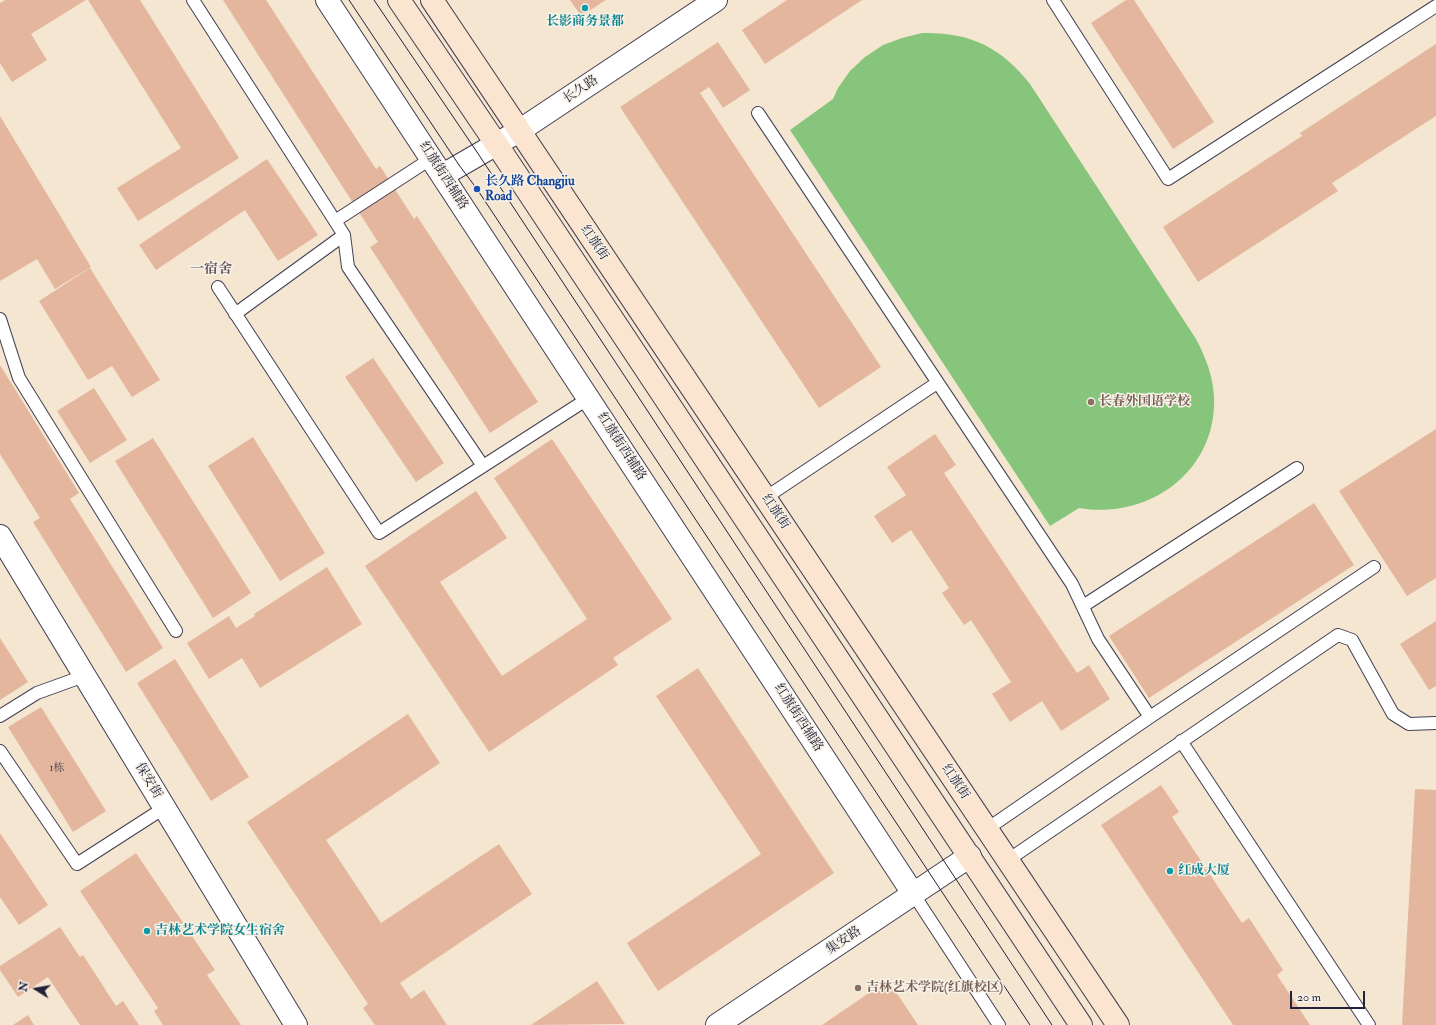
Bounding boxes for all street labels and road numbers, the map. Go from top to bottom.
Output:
street label: 长久路 [560,73,602,107]
street label: 红旗街西辅路 [415,139,471,213]
street label: 红旗街 [577,222,611,264]
street label: 红旗街西辅路 [593,410,649,484]
street label: 红旗街 [758,491,792,533]
street label: 红旗街西辅路 [770,681,826,755]
street label: 保安街 [131,760,165,802]
street label: 红旗街 [938,761,972,803]
street label: 集安路 [823,924,865,958]

